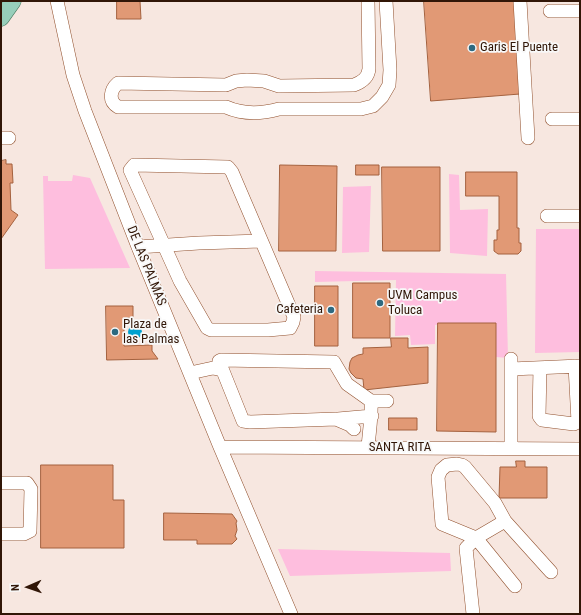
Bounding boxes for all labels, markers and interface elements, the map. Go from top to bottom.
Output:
place label: Garis El Puente [480,40,558,56]
marker: Garis El Puente [467,43,477,53]
street label: DE LAS PALMAS [123,224,169,308]
place label: UVM Campus Toluca [388,288,457,319]
marker: UVM Campus Toluca [375,298,385,308]
place label: Cafeteria [276,302,323,318]
marker: Cafeteria [326,305,336,315]
place label: Plaza de las Palmas [123,317,179,348]
marker: Plaza de las Palmas [110,327,120,337]
street label: SANTA RITA [369,440,431,456]
north arrow [8,567,48,607]
text: N [9,584,22,591]

